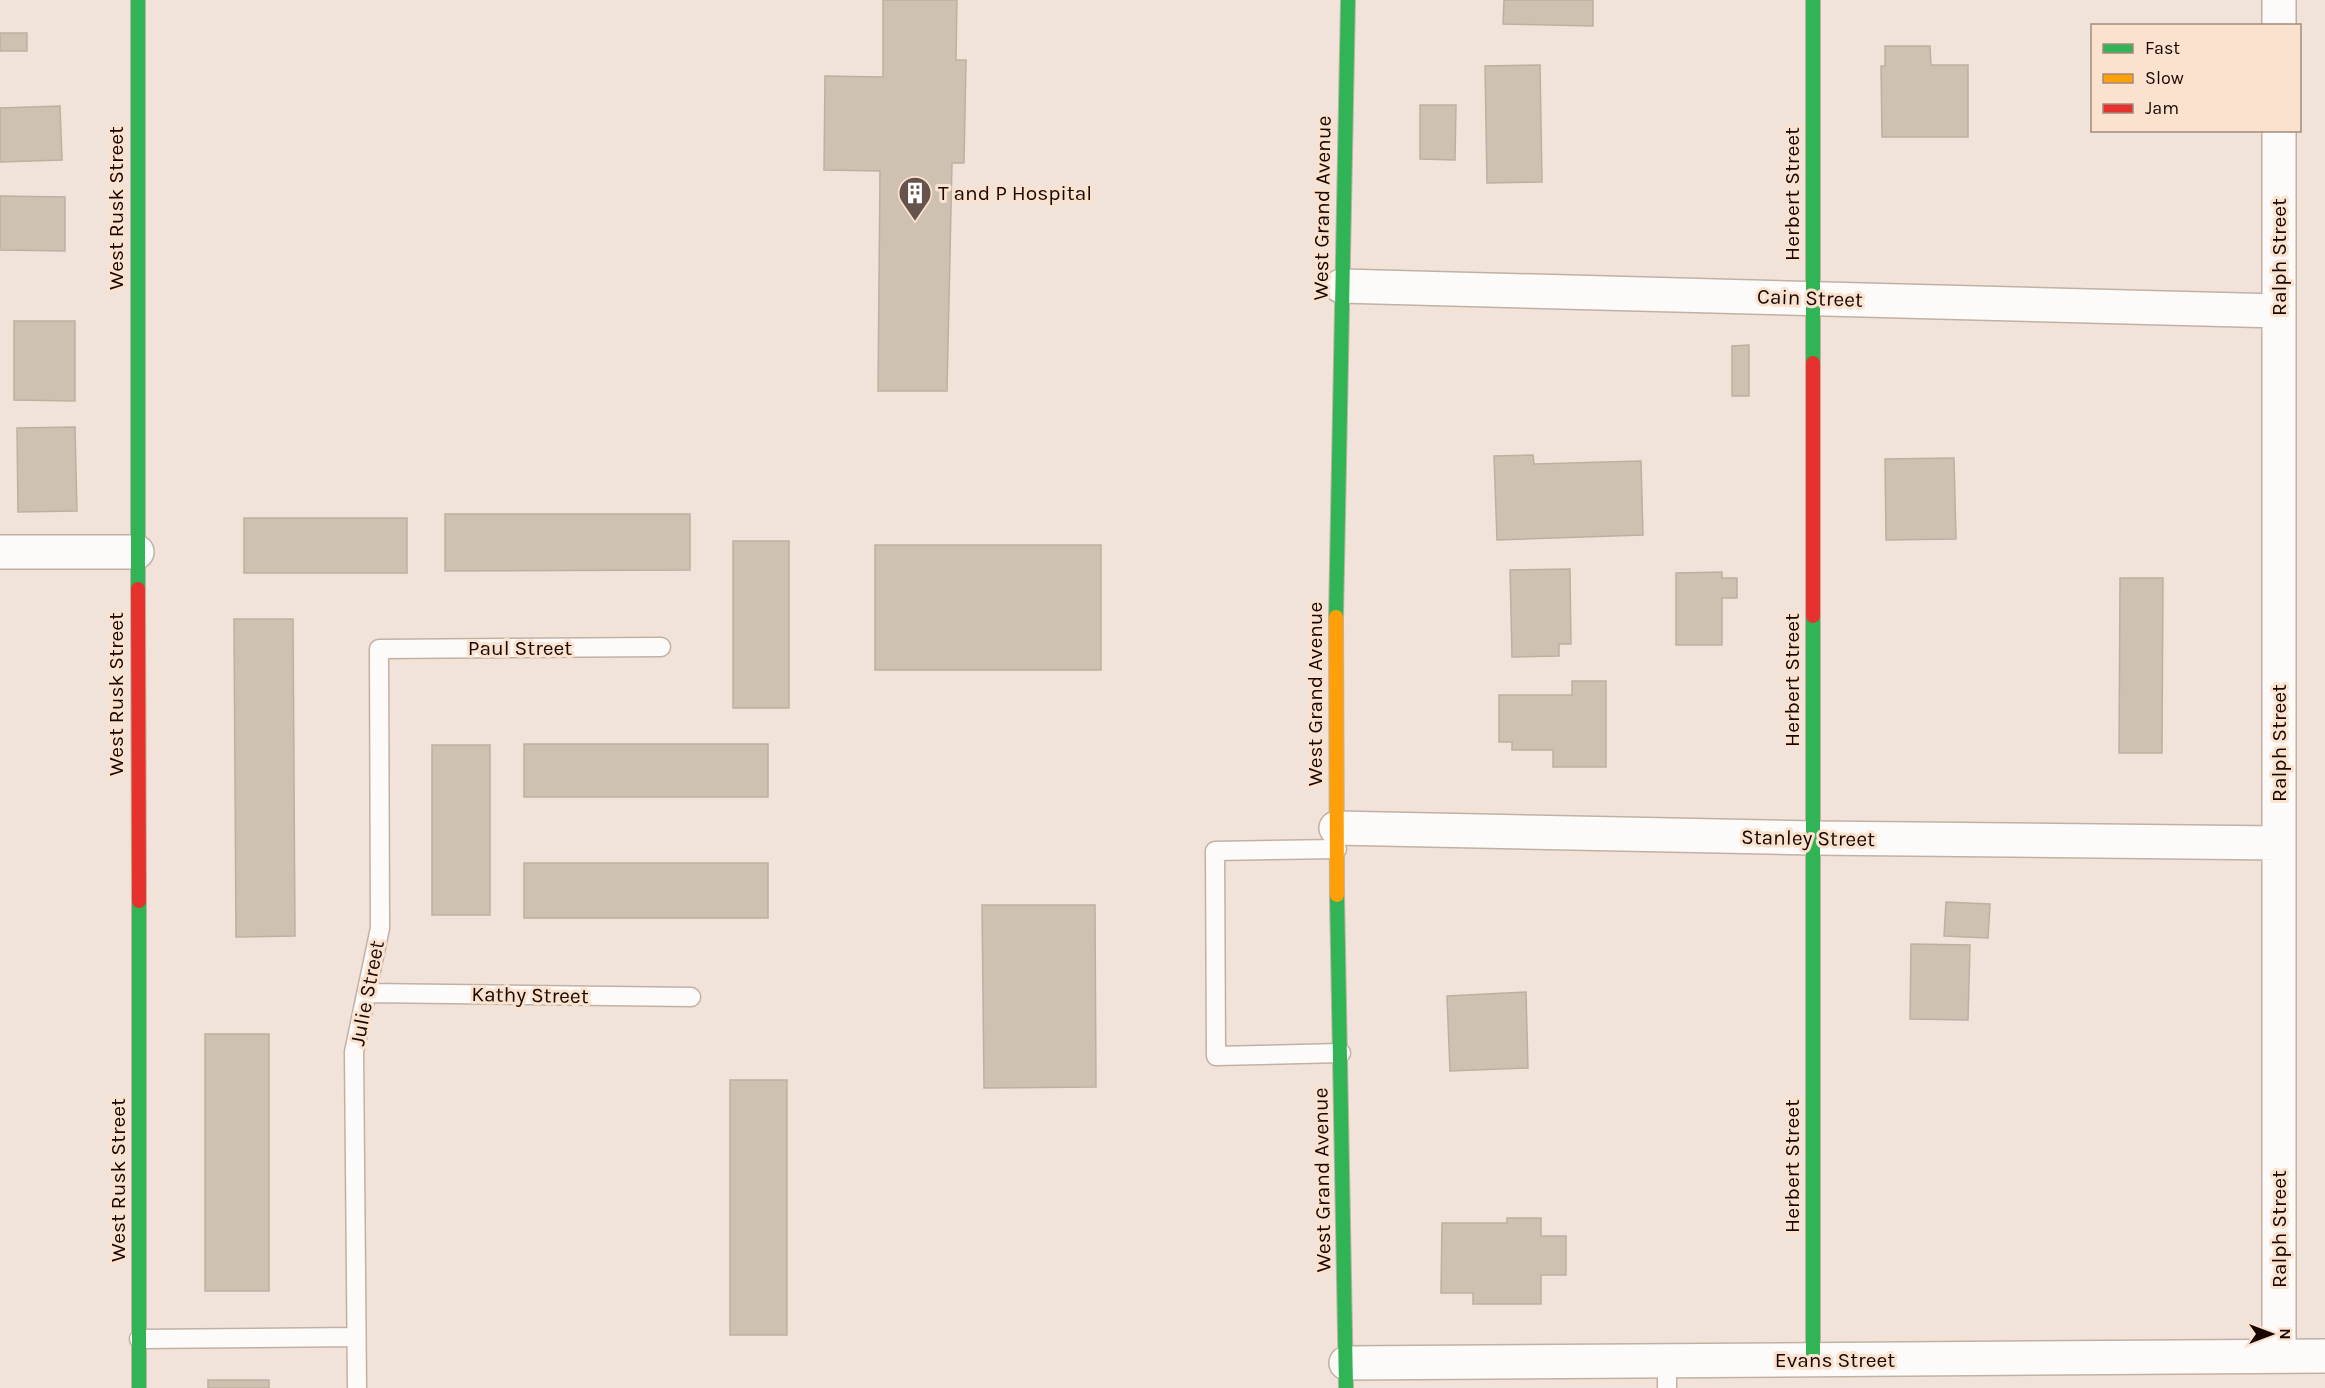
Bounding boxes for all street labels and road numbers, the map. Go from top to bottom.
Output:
street label: West Grand Avenue [1308,115,1336,301]
street label: West Rusk Street [104,126,128,290]
street label: Herbert Street [1780,127,1804,261]
street label: Ralph Street [2267,198,2291,316]
street label: Cain Street [1757,284,1863,312]
street label: West Grand Avenue [1303,602,1327,786]
street label: West Rusk Street [104,612,128,776]
street label: Herbert Street [1780,613,1804,747]
street label: Paul Street [468,636,572,660]
street label: Ralph Street [2267,684,2291,802]
street label: Stanley Street [1741,825,1875,851]
street label: Julie Street [345,938,389,1048]
street label: Kathy Street [471,982,589,1008]
street label: West Grand Avenue [1308,1087,1336,1273]
street label: West Rusk Street [106,1098,130,1262]
street label: Herbert Street [1780,1099,1804,1233]
street label: Ralph Street [2267,1170,2291,1288]
street label: Evans Street [1775,1348,1895,1372]

